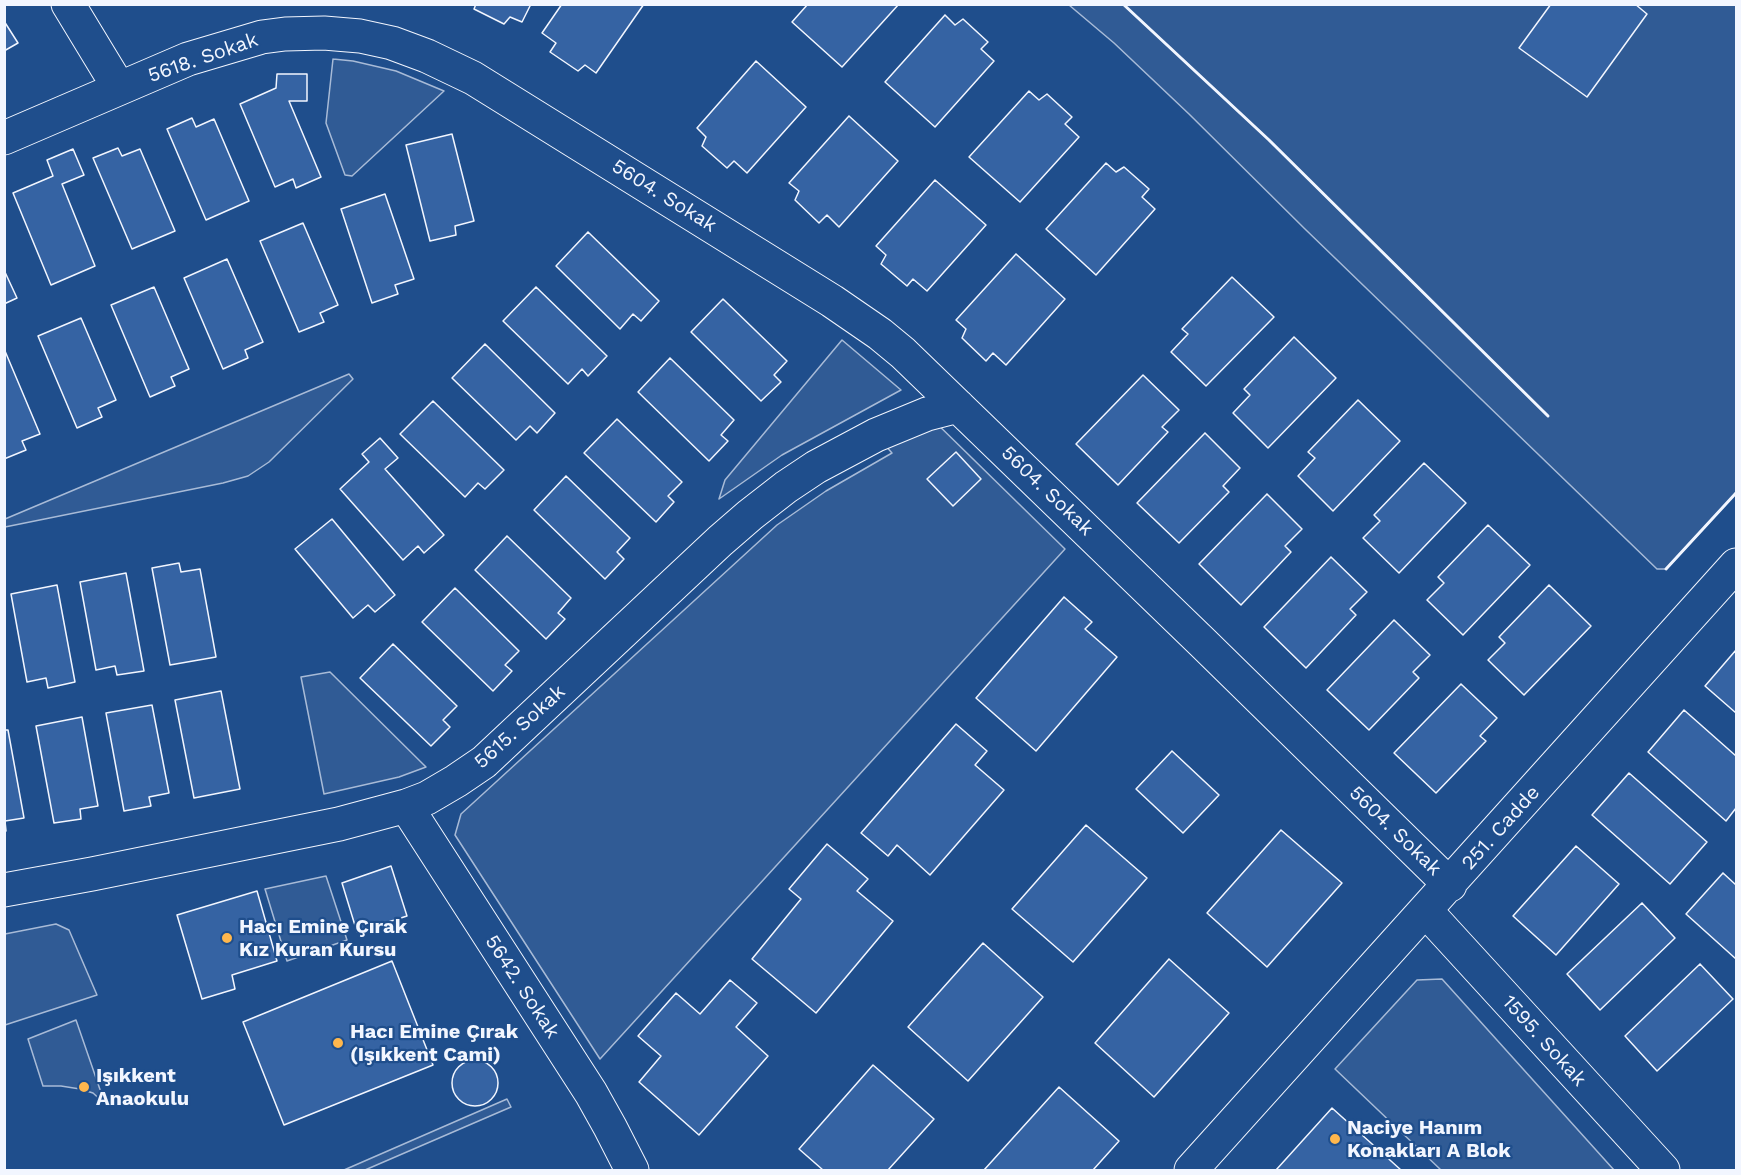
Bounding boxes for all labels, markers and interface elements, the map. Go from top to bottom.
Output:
street label: 5618. Sokak [145,28,261,88]
street label: 5604. Sokak [607,154,721,238]
street label: 5604. Sokak [996,441,1098,541]
street label: 5615. Sokak [470,680,570,774]
street label: 5604. Sokak [1344,781,1446,881]
street label: 251. Cadde [1457,781,1545,875]
place label: Hacı Emine Çırak Kız Kuran Kursu [239,915,407,962]
marker: Hacı Emine Çırak Kız Kuran Kursu [220,931,234,945]
street label: 5642. Sokak [480,931,564,1043]
street label: 1595. Sokak [1497,991,1591,1091]
place label: Hacı Emine Çırak (Işıkkent Cami) [350,1020,518,1067]
marker: Hacı Emine Çırak (Işıkkent Cami) [331,1036,345,1050]
place label: Işıkkent Anaokulu [96,1064,189,1111]
marker: Işıkkent Anaokulu [77,1080,91,1094]
place label: Naciye Hanım Konakları A Blok [1347,1116,1511,1163]
marker: Naciye Hanım Konakları A Blok [1328,1132,1342,1146]

